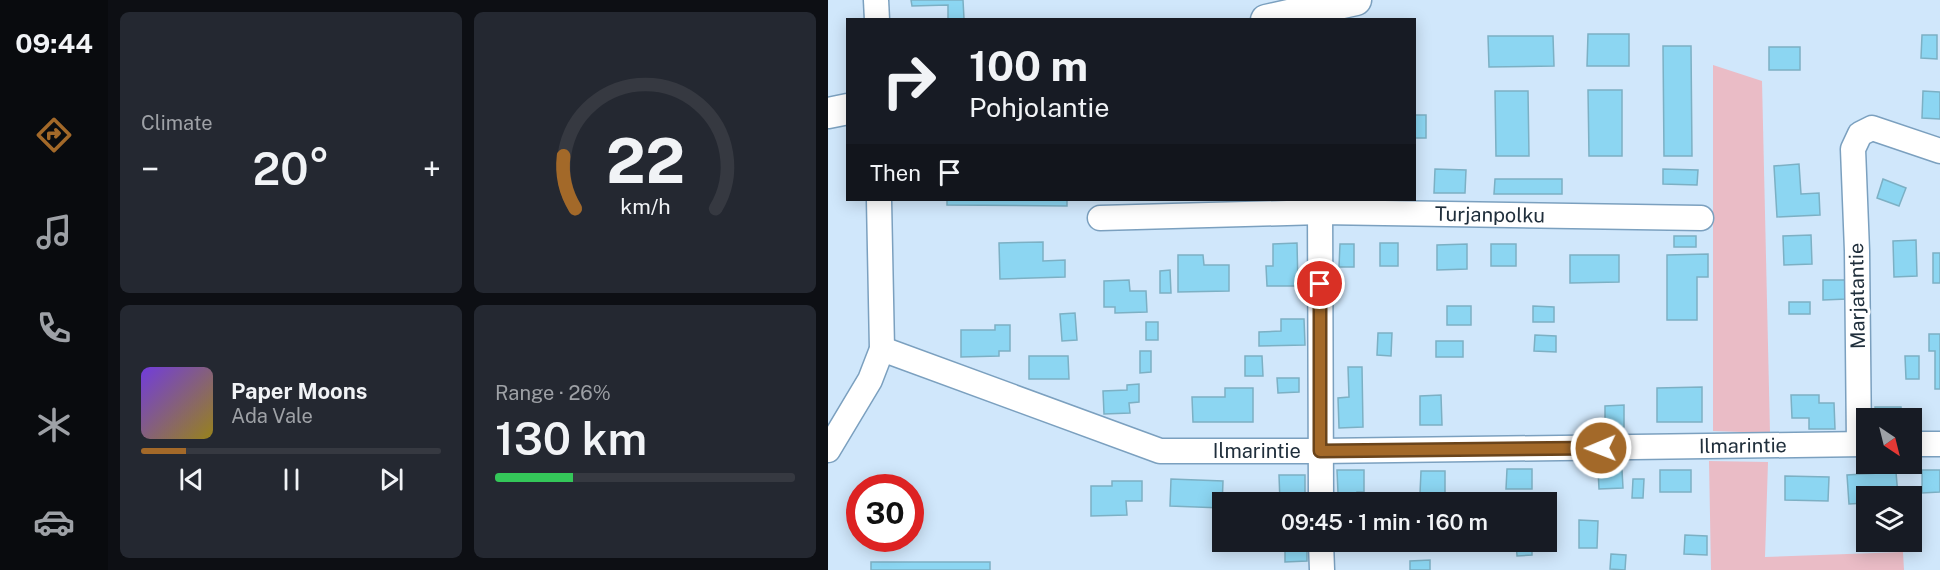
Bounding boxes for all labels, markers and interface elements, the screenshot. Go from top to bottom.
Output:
text: 09:44 [15,27,93,59]
text: 100 m [969,41,1088,90]
icon: right [870,42,948,120]
text: Pohjolantie [969,91,1110,123]
text: Climate [141,111,213,135]
icon: directions [33,114,75,156]
text: 22 [605,124,685,197]
text: 20° [252,142,330,195]
text: − [141,150,159,188]
text: + [423,150,441,188]
icon: arrive [933,156,966,189]
text: Then [870,160,921,186]
text: km/h [620,195,670,220]
street label: Turjanpolku [1435,202,1545,228]
icon: music [33,211,75,253]
street label: Marjatantie [1844,243,1870,349]
pin [1294,258,1345,309]
icon: arrive [1303,267,1336,300]
icon: phone [33,307,75,349]
text: Paper Moons [231,378,367,404]
text: Range · 26% [495,381,611,405]
icon: climate [33,404,75,446]
text: Ada Vale [231,404,313,428]
north arrow [1856,408,1922,474]
map controls [1856,408,1922,552]
text: 130 km [495,412,647,465]
position arrow [1569,416,1633,480]
street label: Ilmarintie [1699,433,1787,458]
street label: Ilmarintie [1213,439,1301,463]
icon: previous [175,463,208,496]
icon: pause [275,463,308,496]
icon: next [375,463,408,496]
speed limit sign: 30 [846,474,924,552]
button: layers [1856,486,1922,552]
icon: car [33,501,75,543]
text: 09:45 · 1 min · 160 m [1281,509,1488,535]

